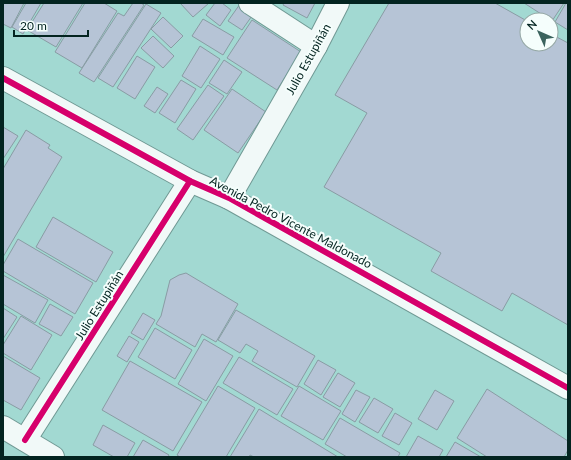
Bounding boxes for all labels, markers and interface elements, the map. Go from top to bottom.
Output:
scale bar [14,12,88,38]
north arrow [519,12,559,52]
text: N [524,17,539,32]
text: 20 m [20,18,47,33]
street label: Julio Estupiñán [282,21,334,97]
street label: Avenida Pedro Vicente Maldonado [207,173,375,271]
street label: Julio Estupiñán [72,267,126,343]

